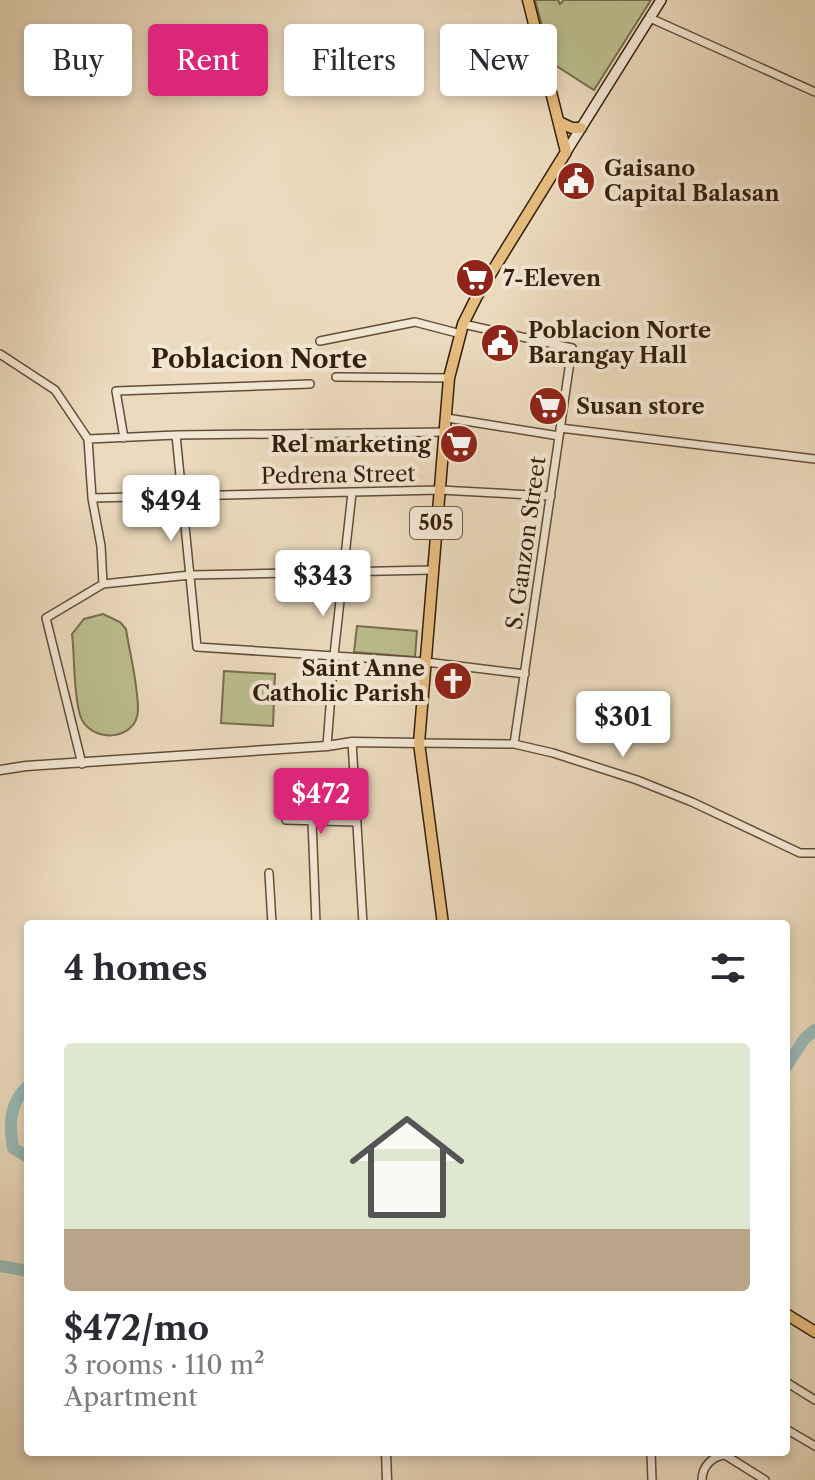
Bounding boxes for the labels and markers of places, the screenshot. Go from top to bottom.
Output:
place label: Gaisano Capital Balasan [604,155,779,207]
public building icon: Gaisano Capital Balasan [555,160,597,202]
supermarket icon: 7-Eleven [454,257,496,299]
place label: 7-Eleven [503,265,601,292]
place label: Poblacion Norte Barangay Hall [528,317,711,369]
public building icon: Poblacion Norte Barangay Hall [479,322,521,364]
supermarket icon: Susan store [527,385,569,427]
place label: Susan store [576,393,705,420]
supermarket icon: Rel marketing [438,423,480,465]
place label: Rel marketing [271,431,432,458]
pin: $494 [124,475,218,543]
pin: $343 [276,550,370,618]
place label: Saint Anne Catholic Parish [252,655,425,707]
church icon: Saint Anne Catholic Parish [432,660,474,702]
pin: $301 [576,691,670,759]
pin: $472 [274,768,368,836]

